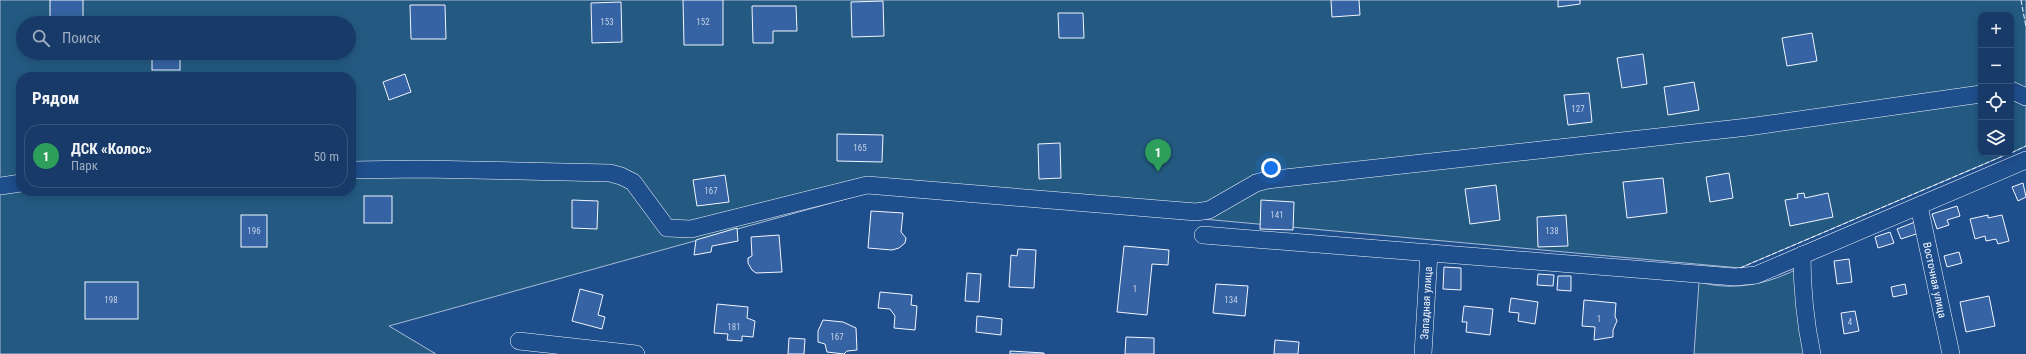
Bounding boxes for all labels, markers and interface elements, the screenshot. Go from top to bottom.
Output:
map controls [1978,12,2014,156]
button: + [1978,12,2014,48]
search box [16,16,356,60]
house number: 153 [600,17,614,27]
house number: 152 [696,17,710,27]
icon: search [30,27,52,49]
text: Поиск [62,29,101,47]
button: − [1978,48,2014,84]
button: locate [1978,84,2014,120]
text: Рядом [32,88,79,108]
house number: 127 [1571,104,1585,114]
button: layers [1978,120,2014,156]
pin: 1 [1145,139,1171,172]
text: ДСК «Колос» [71,140,152,158]
house number: 165 [853,143,867,153]
text: 1 [43,149,49,164]
text: 50 m [313,149,339,164]
text: Парк [71,158,98,173]
your location [1261,158,1281,178]
house number: 167 [704,186,718,196]
house number: 141 [1270,210,1284,220]
house number: 196 [247,226,261,236]
house number: 138 [1545,226,1559,236]
street label: Восточная улица [1920,241,1949,319]
street label: Западная улица [1418,266,1435,340]
house number: 1 [1133,284,1137,294]
house number: 198 [104,295,118,305]
house number: 134 [1224,295,1238,305]
house number: 1 [1597,314,1601,324]
house number: 4 [1848,317,1853,327]
house number: 181 [727,322,741,332]
house number: 167 [830,332,844,342]

